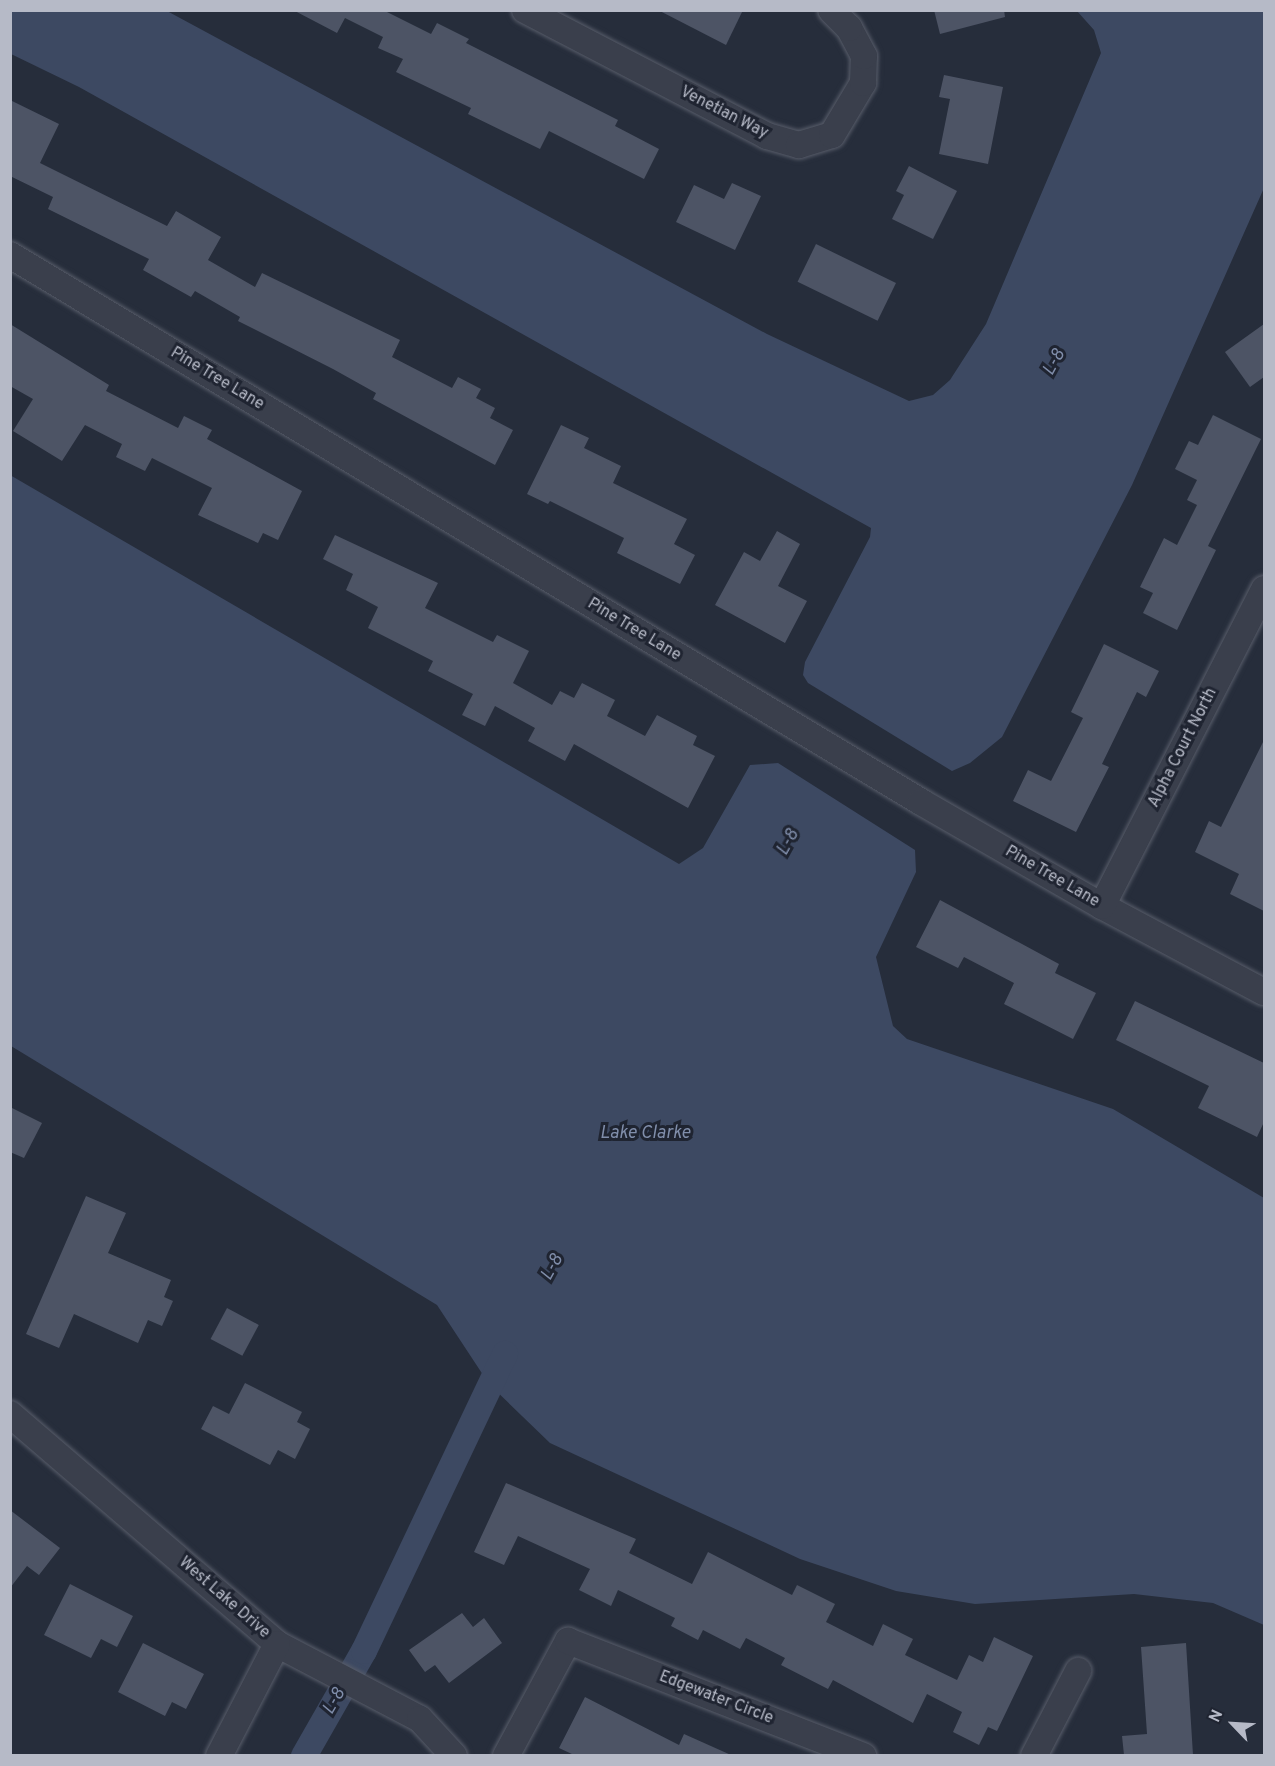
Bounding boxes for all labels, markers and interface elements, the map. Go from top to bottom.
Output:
street label: Venetian Way [677,83,771,143]
street label: Pine Tree Lane [167,343,267,415]
water label: L-8 [1039,346,1071,380]
street label: Pine Tree Lane [584,594,684,666]
street label: Alpha Court North [1145,685,1221,811]
water label: L-8 [773,826,805,860]
street label: Pine Tree Lane [1001,842,1103,912]
water label: Lake Clarke [600,1123,690,1145]
water label: L-8 [537,1251,569,1285]
street label: West Lake Drive [175,1553,273,1643]
street label: Edgewater Circle [656,1667,776,1729]
water label: L-8 [319,1685,351,1719]
north arrow [1203,1694,1263,1754]
text: N [1205,1707,1228,1726]

